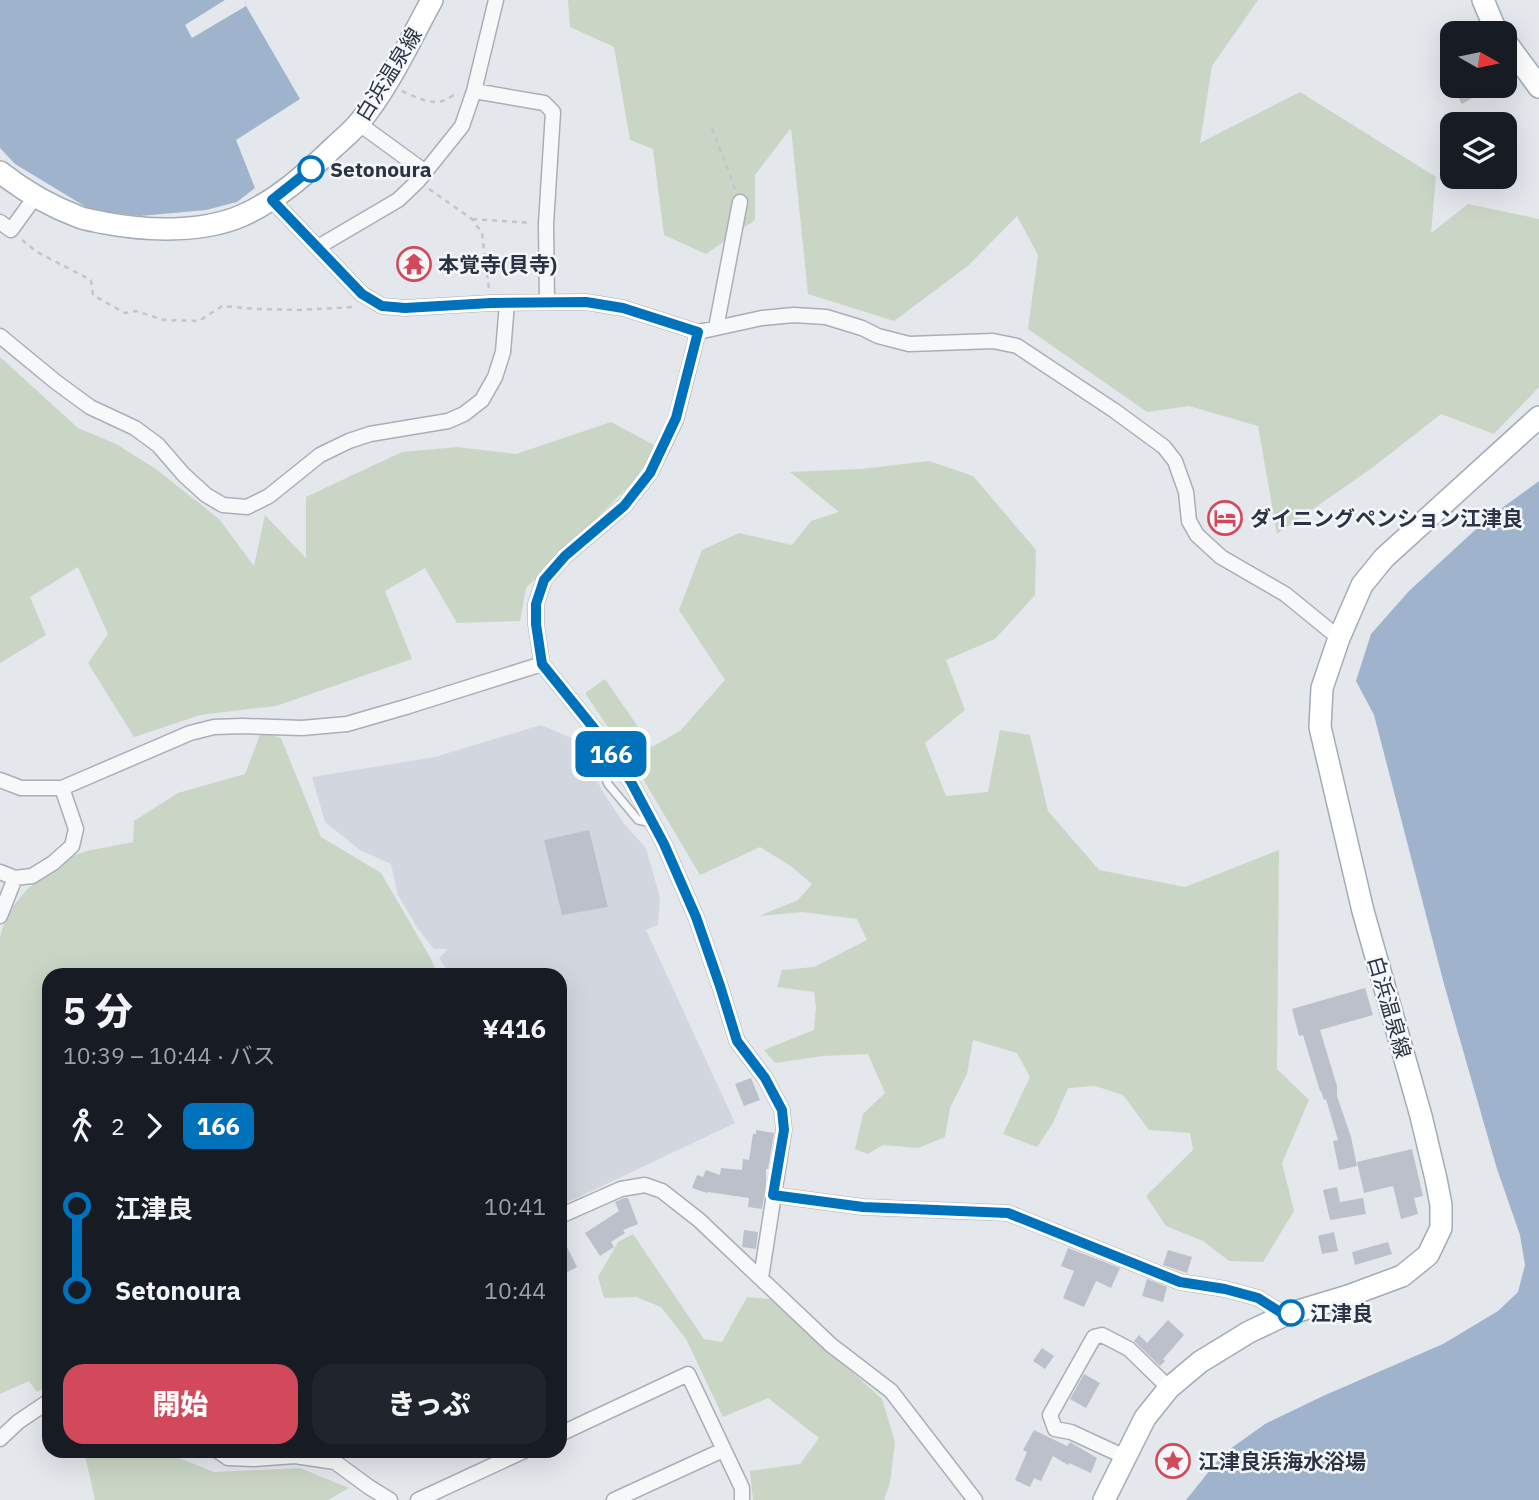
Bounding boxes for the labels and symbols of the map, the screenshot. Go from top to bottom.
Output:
north arrow [1440,21,1517,98]
street label: 白浜温泉線 [348,22,428,126]
place label: Setonoura [330,155,432,183]
marker: Setonoura [298,156,324,182]
temple icon: 本覚寺(貝寺) [395,245,433,283]
place label: 本覚寺(貝寺) [438,250,557,278]
hotel icon: ダイニングペンション江津良 [1206,499,1244,537]
place label: ダイニングペンション江津良 [1250,504,1523,532]
line badge: 166 [571,731,651,777]
street label: 白浜温泉線 [1362,953,1418,1061]
place label: 江津良 [1310,1299,1373,1327]
marker: 江津良 [1278,1300,1304,1326]
place icon: 江津良浜海水浴場 [1154,1442,1192,1480]
place label: 江津良浜海水浴場 [1198,1447,1366,1475]

